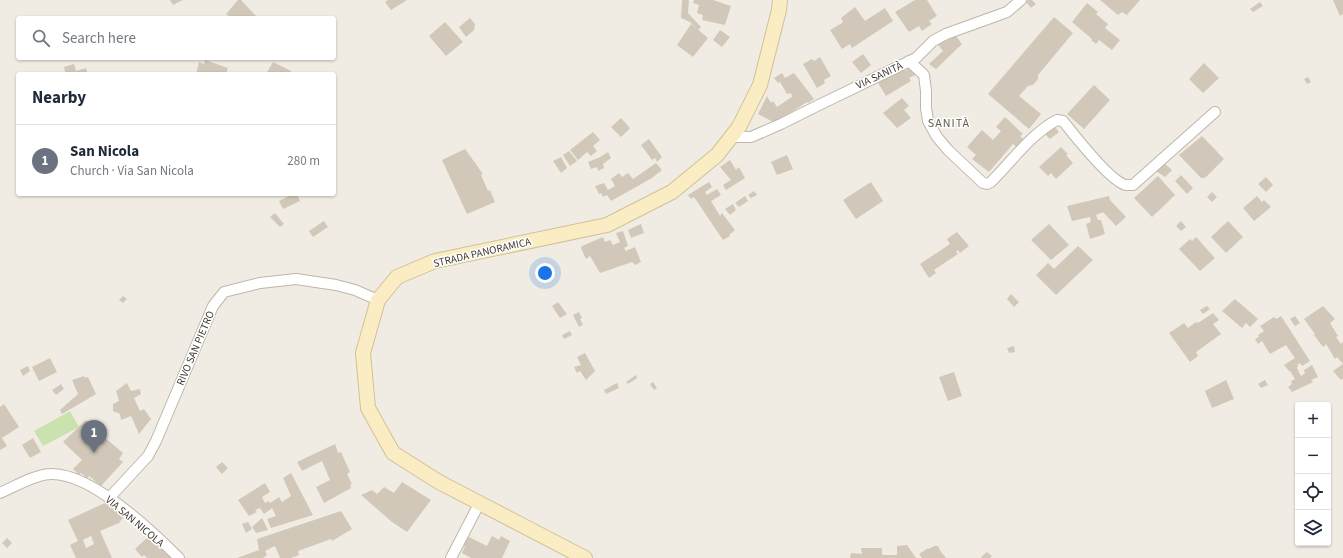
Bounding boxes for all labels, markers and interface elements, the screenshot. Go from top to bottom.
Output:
search box [16,16,336,60]
icon: search [30,27,52,49]
text: Search here [62,28,136,49]
street label: VIA SANITÀ [853,58,905,93]
text: Nearby [32,86,86,110]
district label: SANITÀ [928,115,970,132]
text: San Nicola [70,141,139,162]
text: 1 [42,152,48,170]
text: 280 m [287,152,320,170]
text: Church · Via San Nicola [70,162,194,180]
street label: STRADA PANORAMICA [432,234,533,271]
your location [535,263,555,283]
street label: RIVO SAN PIETRO [173,309,218,388]
map controls [1295,402,1331,546]
button: + [1295,402,1331,438]
pin: 1 [81,420,107,453]
button: − [1295,438,1331,474]
button: locate [1295,474,1331,510]
street label: VIA SAN NICOLA [102,492,167,550]
button: layers [1295,510,1331,546]

